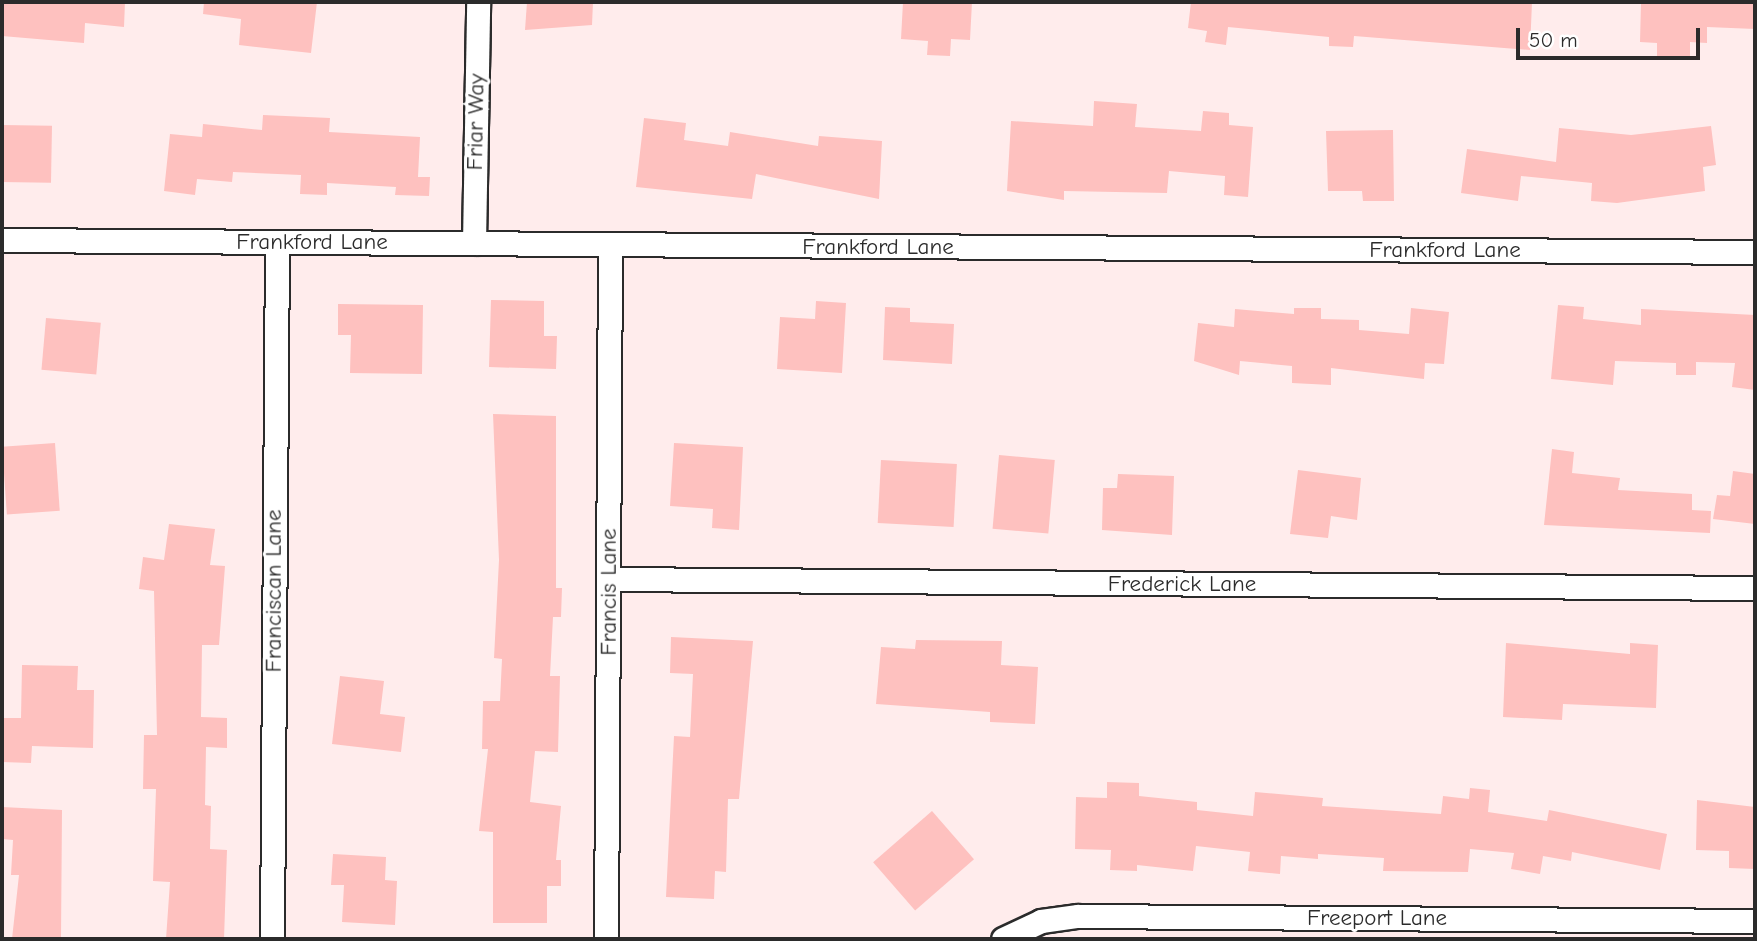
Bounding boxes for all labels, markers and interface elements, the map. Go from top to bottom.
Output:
scale bar [1519,14,1703,58]
text: 50 m [1529,28,1578,52]
street label: Friar Way [461,73,491,171]
street label: Frankford Lane [236,228,388,256]
street label: Frankford Lane [802,233,954,261]
street label: Frankford Lane [1369,236,1521,264]
street label: Franciscan Lane [260,510,288,672]
street label: Francis Lane [595,528,623,656]
street label: Frederick Lane [1108,570,1256,598]
street label: Freeport Lane [1307,904,1447,932]

